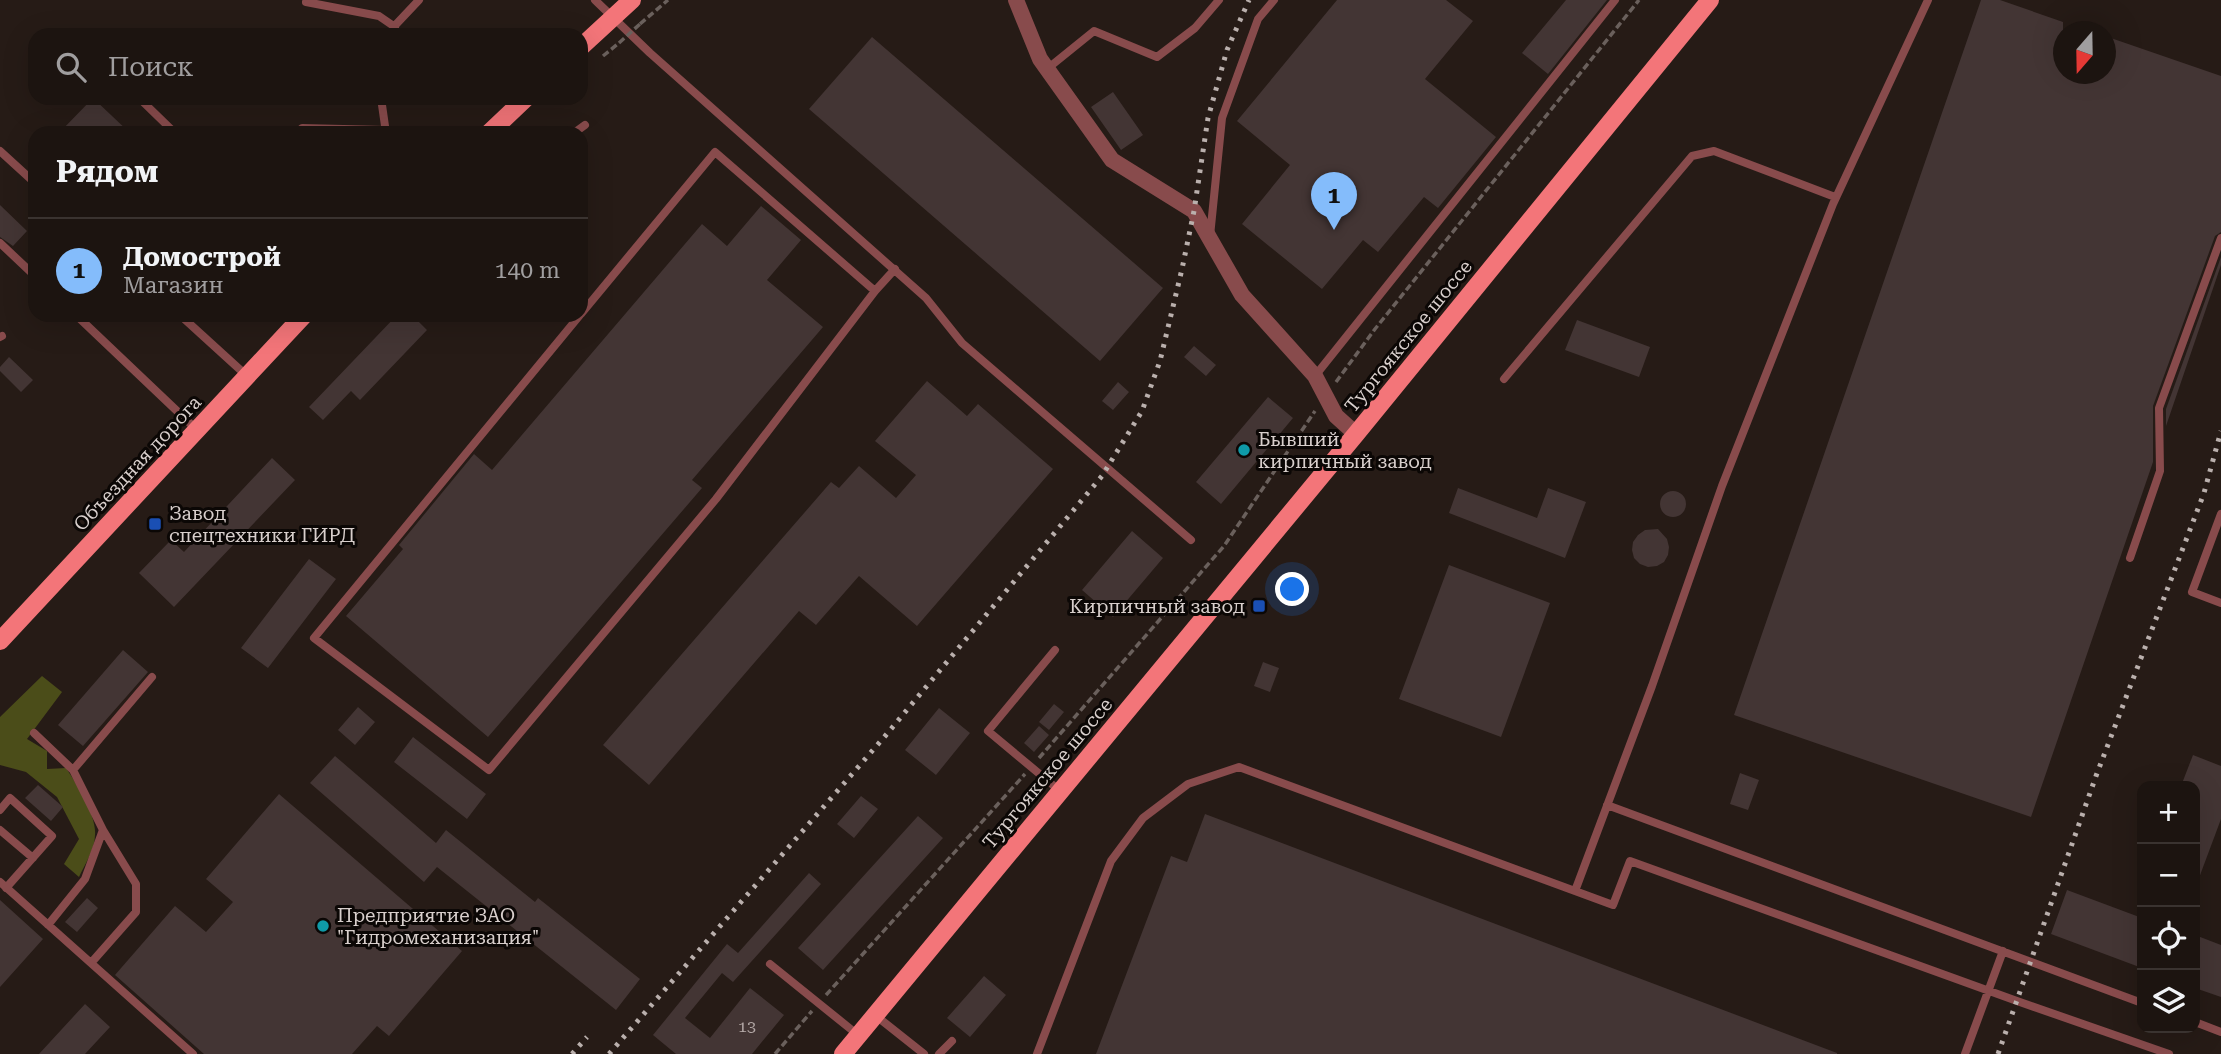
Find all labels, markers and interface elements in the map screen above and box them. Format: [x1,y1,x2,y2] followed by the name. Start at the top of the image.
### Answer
[2053,21,2116,84] north arrow
[28,28,588,105] search box
[52,48,90,86] icon: search
[108,52,194,82] text: Поиск
[56,154,158,189] text: Рядом
[1311,172,1357,230] pin: 1
[123,242,281,272] text: Домострой
[1340,255,1477,417] street label: Тургоякское шоссе
[73,257,85,284] text: 1
[495,257,560,284] text: 140 m
[123,272,223,299] text: Магазин
[69,390,206,536] street label: Объездная дорога
[1258,428,1432,473] place label: Бывший кирпичный завод
[1236,442,1252,458] marker: Бывший кирпичный завод
[169,502,355,547] place label: Завод спецтехники ГИРД
[147,516,163,532] marker: Завод спецтехники ГИРД
[1275,572,1309,606] your location
[1069,595,1245,618] place label: Кирпичный завод
[1251,598,1267,614] marker: Кирпичный завод
[978,693,1117,853] street label: Тургоякское шоссе
[2137,781,2200,1033] map controls
[2137,781,2200,844] button: +
[2137,844,2200,907] button: −
[337,904,539,949] place label: Предприятие ЗАО "Гидромеханизация"
[2137,907,2200,970] button: locate
[315,918,331,934] marker: Предприятие ЗАО "Гидромеханизация"
[2137,970,2200,1033] button: layers
[738,1017,756,1036] house number: 13

